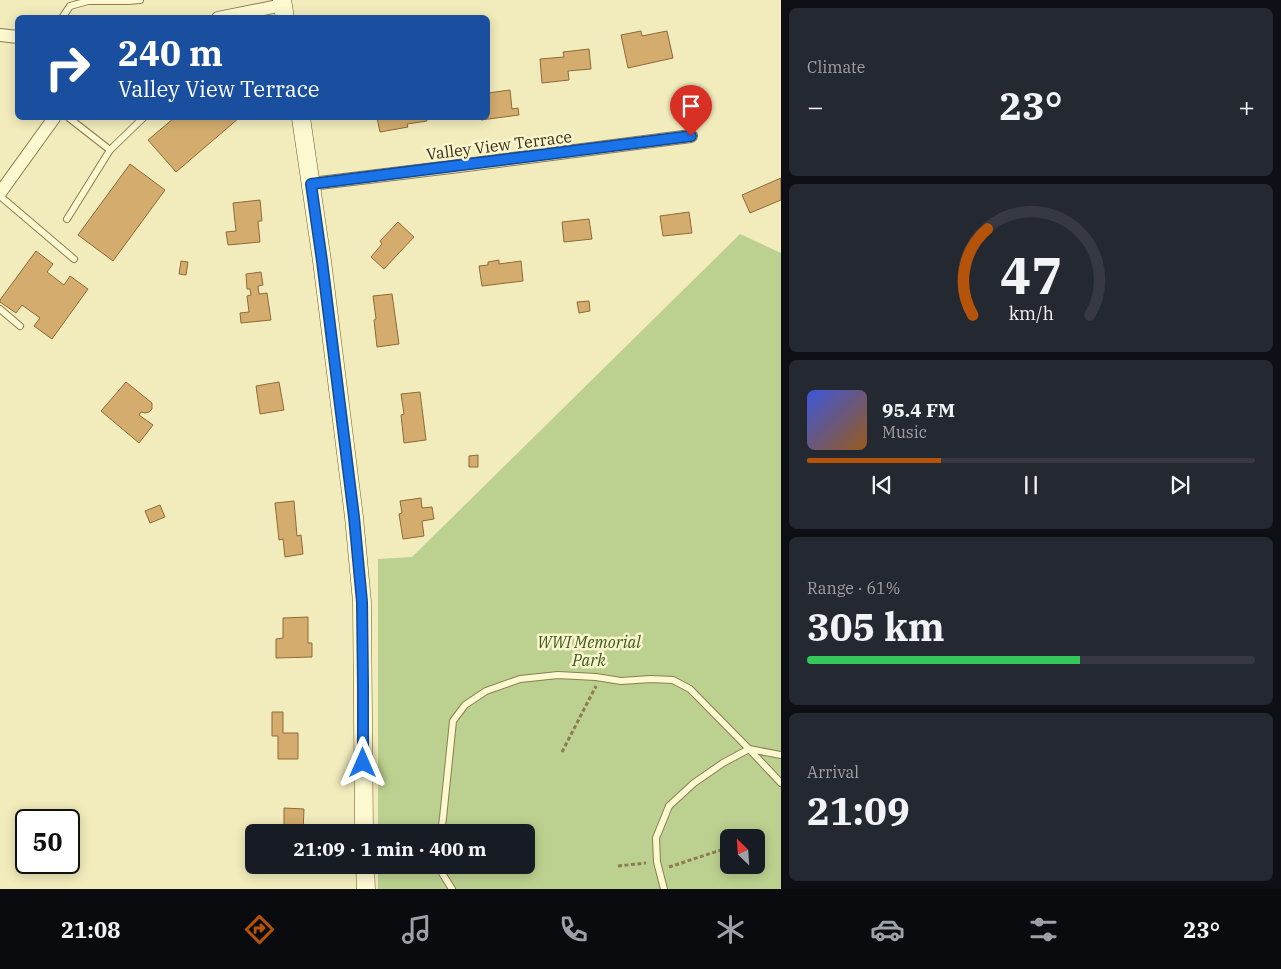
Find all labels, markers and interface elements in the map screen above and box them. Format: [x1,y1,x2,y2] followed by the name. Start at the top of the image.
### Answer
[118,30,223,76] text: 240 m
[35,35,100,100] icon: right
[807,57,865,77] text: Climate
[118,74,320,103] text: Valley View Terrace
[999,81,1063,130] text: 23°
[670,85,712,136] pin
[807,88,824,125] text: −
[1238,88,1255,125] text: +
[677,92,705,120] icon: arrive
[425,126,573,164] street label: Valley View Terrace
[1000,241,1062,308] text: 47
[1008,302,1054,325] text: km/h
[882,398,955,422] text: 95.4 FM
[882,422,927,442] text: Music
[868,471,896,499] icon: previous
[1017,471,1045,499] icon: pause
[1166,471,1194,499] icon: next
[807,578,900,598] text: Range · 61%
[807,602,945,651] text: 305 km
[537,632,641,670] park label: WWI Memorial Park
[336,736,388,788] position arrow
[807,762,859,782] text: Arrival
[807,786,910,835] text: 21:09
[15,809,80,874] speed limit sign: 50
[720,829,765,874] north arrow
[720,829,765,874] map controls
[294,837,486,861] text: 21:09 · 1 min · 400 m
[242,912,277,947] icon: directions
[399,912,434,947] icon: music
[556,912,591,947] icon: phone
[713,912,748,947] icon: climate
[870,912,905,947] icon: car
[1026,912,1061,947] icon: filters
[61,915,120,944] text: 21:08
[1183,915,1220,944] text: 23°

